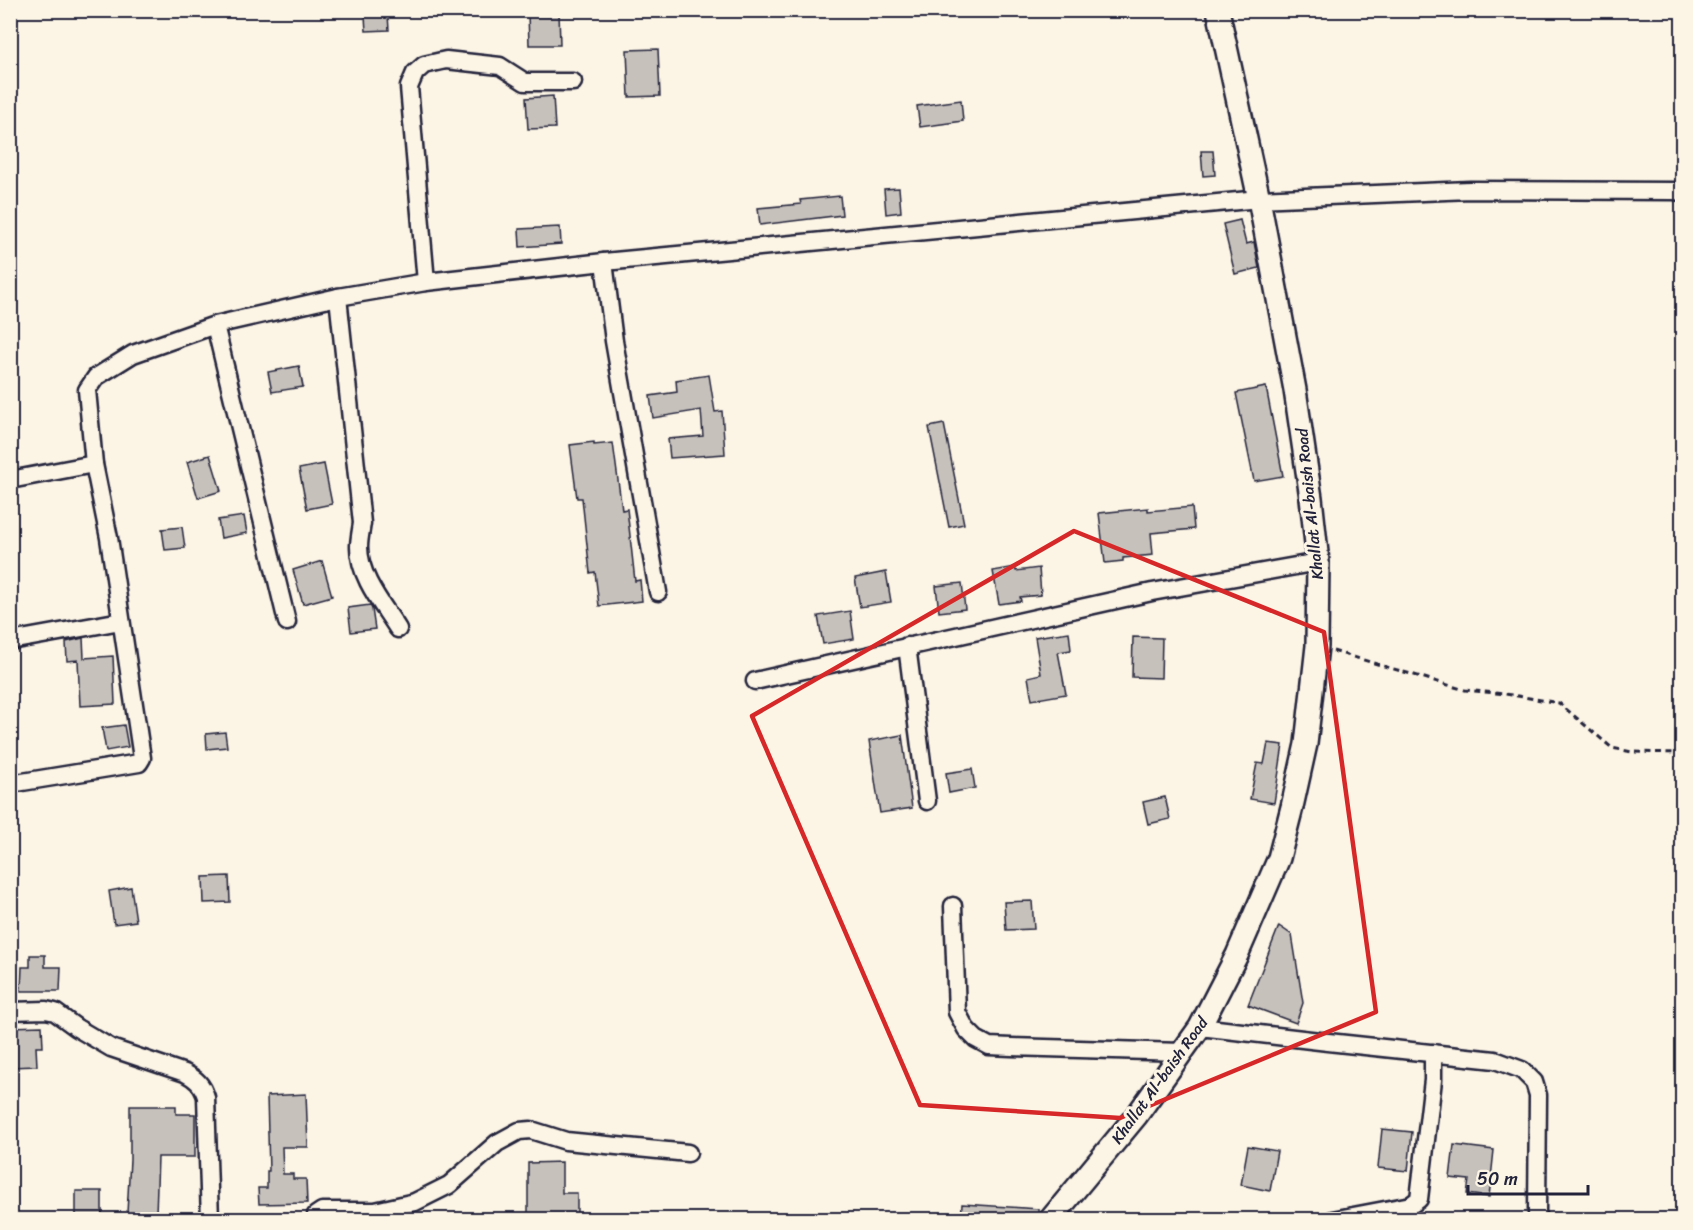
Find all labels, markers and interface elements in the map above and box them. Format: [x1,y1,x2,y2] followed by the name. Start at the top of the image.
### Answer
[1287,425,1332,581] street label: Khallat Al-baish Road
[1103,1009,1217,1150] street label: Khallat Al-baish Road
[1468,1158,1588,1196] scale bar
[1477,1163,1518,1195] text: 50 m

